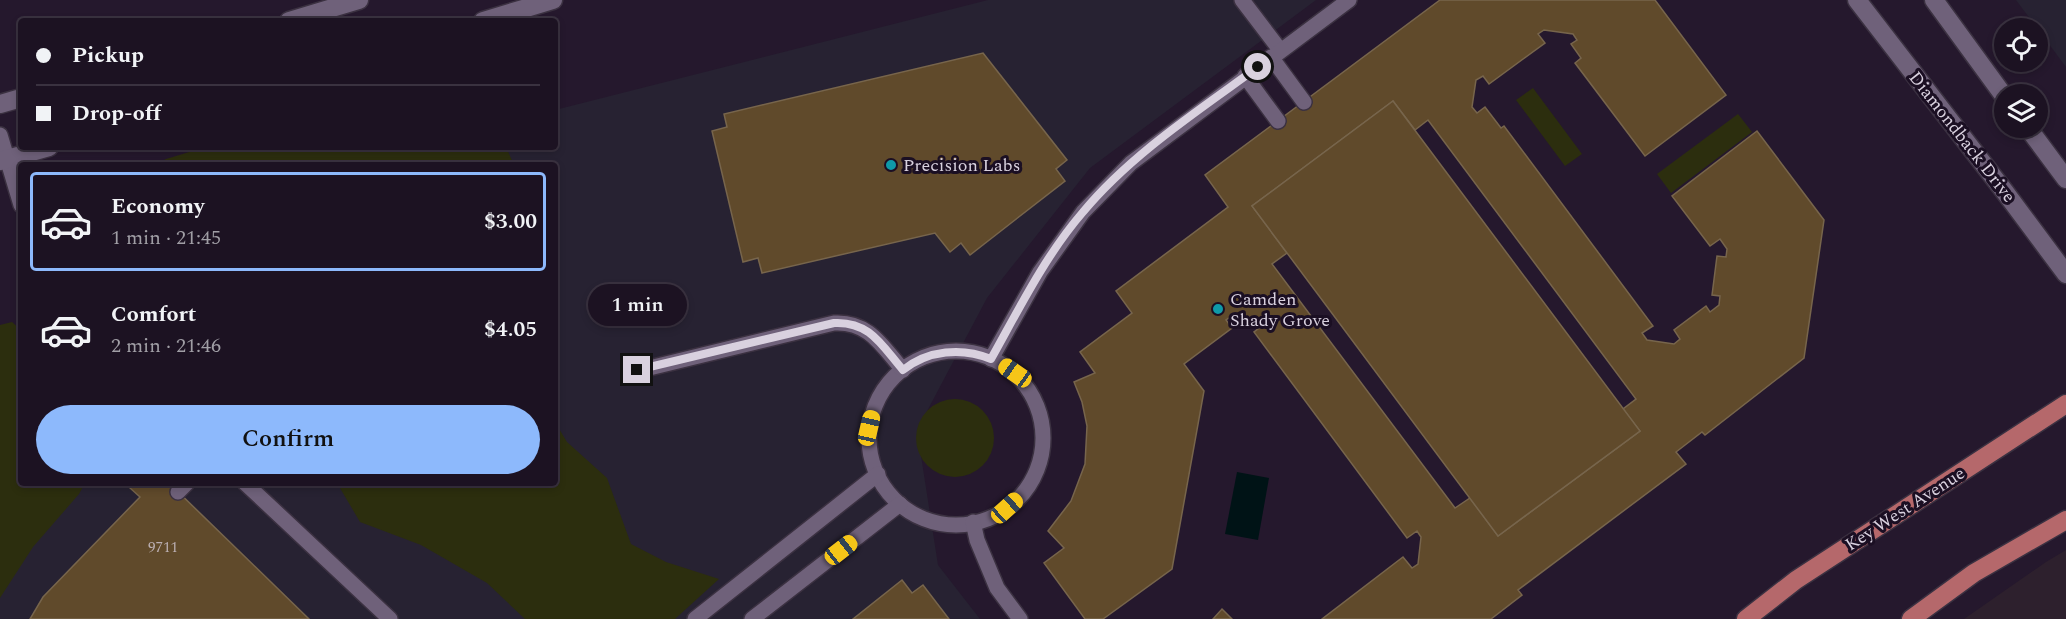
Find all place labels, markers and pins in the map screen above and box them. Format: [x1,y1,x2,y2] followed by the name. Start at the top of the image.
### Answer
[903,152,1020,179] place label: Precision Labs
[884,158,898,172] marker: Precision Labs
[1230,286,1330,334] place label: Camden Shady Grove
[1211,302,1225,316] marker: Camden Shady Grove

